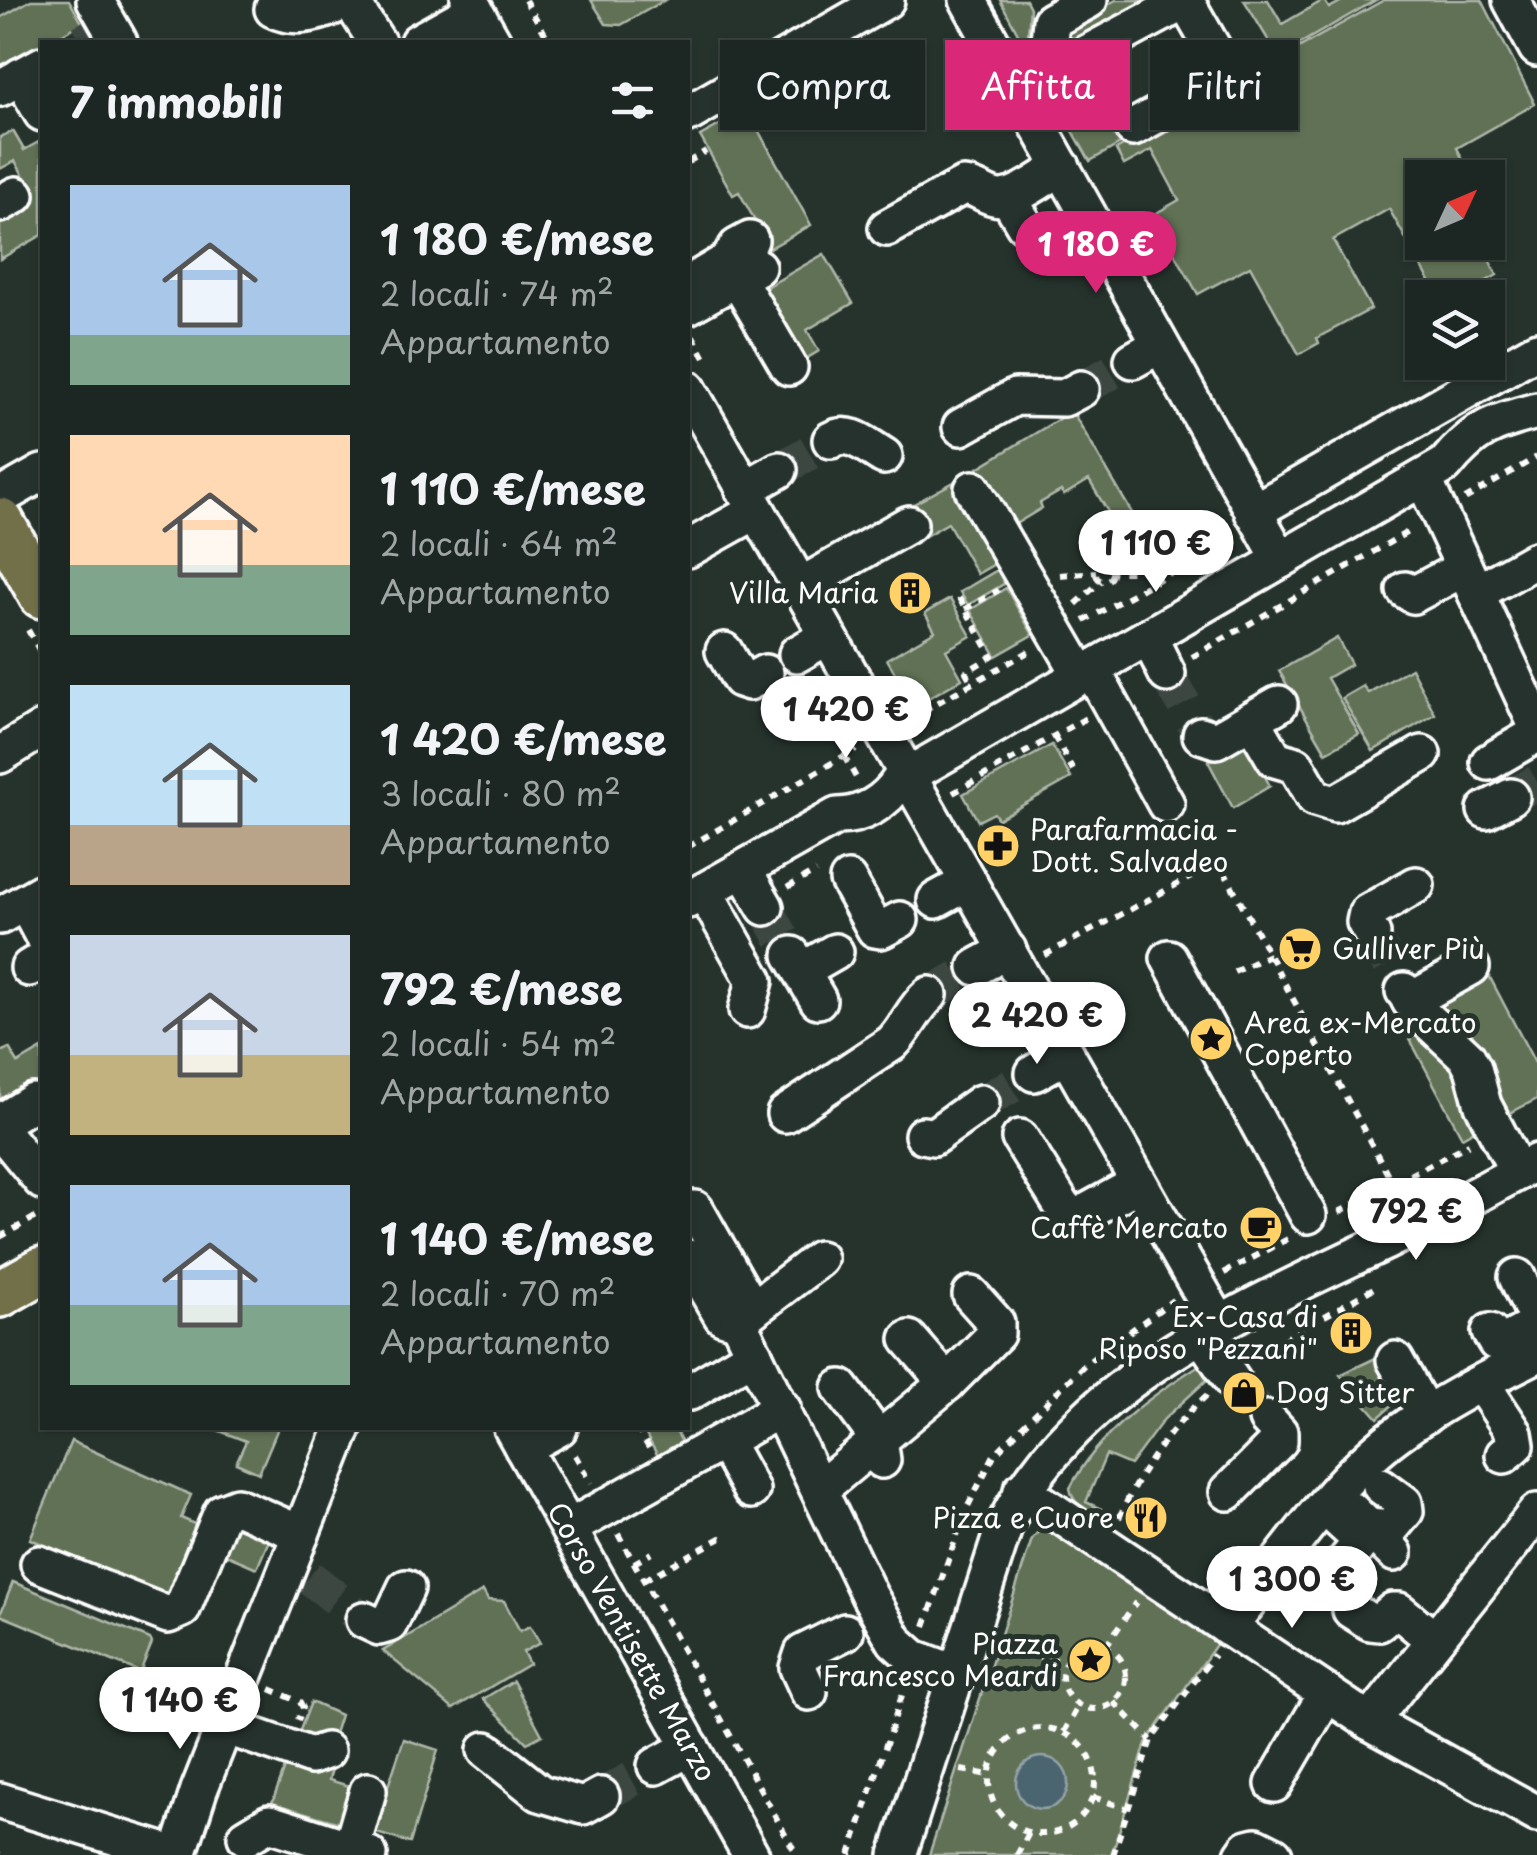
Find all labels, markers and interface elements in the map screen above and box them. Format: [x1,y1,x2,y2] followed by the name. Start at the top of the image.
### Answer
[720,40,925,130] chip: Compra
[945,40,1130,130] chip: Affitta
[1150,40,1298,130] chip: Filtri
[70,69,283,132] text: 7 immobili
[605,73,660,128] icon: filters
[1405,160,1505,260] north arrow
[1405,160,1505,380] map controls
[380,206,654,269] text: 1 180 €/mese
[1004,211,1188,296] pin: 1 180 €
[1037,219,1155,267] text: 1 180 €
[150,225,270,345] icon: home
[380,269,614,317] text: 2 locali · 74 m²
[1405,280,1505,380] button: layers
[380,317,610,365] text: Appartamento
[380,456,646,519] text: 1 110 €/mese
[150,475,270,595] icon: home
[1064,510,1248,595] pin: 1 110 €
[1101,518,1211,566] text: 1 110 €
[380,519,618,567] text: 2 locali · 64 m²
[380,567,610,615] text: Appartamento
[729,570,878,613] place label: Villa Maria
[887,570,933,616] building icon: Villa Maria
[754,676,938,761] pin: 1 420 €
[783,684,909,732] text: 1 420 €
[380,706,667,769] text: 1 420 €/mese
[150,725,270,845] icon: home
[380,769,621,817] text: 3 locali · 80 m²
[1030,807,1239,882] place label: Parafarmacia - Dott. Salvadeo
[380,817,610,865] text: Appartamento
[975,823,1021,869] pharmacy icon: Parafarmacia - Dott. Salvadeo
[1277,926,1323,972] supermarket icon: Gulliver Più
[1332,926,1485,969] place label: Gulliver Più
[380,956,623,1019] text: 792 €/mese
[150,975,270,1095] icon: home
[945,982,1129,1067] pin: 2 420 €
[971,990,1103,1038] text: 2 420 €
[1244,1000,1477,1075] place label: Area ex-Mercato Coperto
[1188,1016,1234,1062] place icon: Area ex-Mercato Coperto
[380,1019,616,1067] text: 2 locali · 54 m²
[380,1067,610,1115] text: Appartamento
[1346,1178,1486,1263] pin: 792 €
[1369,1186,1463,1234] text: 792 €
[1030,1205,1228,1248] place label: Caffè Mercato
[1238,1205,1284,1251] cafe icon: Caffè Mercato
[380,1206,655,1269] text: 1 140 €/mese
[150,1225,270,1345] icon: home
[380,1269,615,1317] text: 2 locali · 70 m²
[1099,1294,1318,1369] place label: Ex-Casa di Riposo "Pezzani"
[1328,1310,1374,1356] building icon: Ex-Casa di Riposo "Pezzani"
[380,1317,610,1365] text: Appartamento
[1221,1370,1267,1416] shop icon: Dog Sitter
[1276,1370,1414,1413] place label: Dog Sitter
[537,1493,729,1789] street label: Corso Ventisette Marzo
[933,1495,1114,1538] place label: Pizza e Cuore
[1123,1495,1169,1541] restaurant icon: Pizza e Cuore
[1200,1546,1384,1631] pin: 1 300 €
[1228,1554,1356,1602] text: 1 300 €
[822,1621,1059,1696] place label: Piazza Francesco Meardi
[1067,1637,1113,1683] place icon: Piazza Francesco Meardi
[88,1667,272,1752] pin: 1 140 €
[121,1675,239,1723] text: 1 140 €

